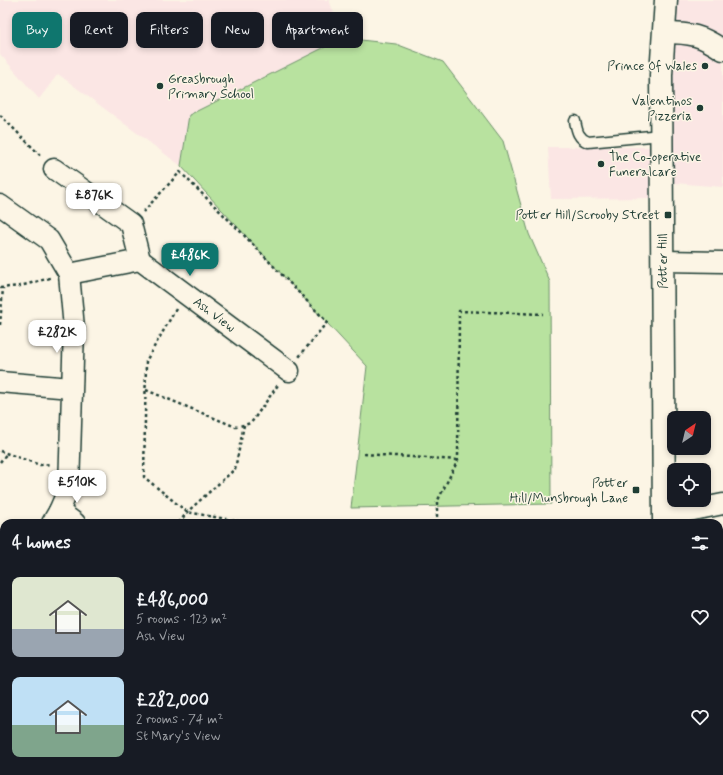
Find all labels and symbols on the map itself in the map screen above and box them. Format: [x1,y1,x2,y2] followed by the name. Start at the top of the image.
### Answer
[607,58,697,75] place label: Prince Of Wales
[700,61,710,71] marker: Prince Of Wales
[168,71,254,103] place label: Greasbrough Primary School
[155,81,165,91] marker: Greasbrough Primary School
[632,93,692,125] place label: Valentinos Pizzeria
[695,103,705,113] marker: Valentinos Pizzeria
[609,149,701,181] place label: The Co-operative Funeralcare
[596,159,606,169] marker: The Co-operative Funeralcare
[66,183,122,217] pin: £876K
[515,207,660,224] place label: Potter Hill/Scrooby Street
[663,210,673,220] marker: Potter Hill/Scrooby Street
[655,233,672,289] street label: Potter Hill
[162,243,218,277] pin: £486K
[189,294,239,337] street label: Ash View
[29,320,85,354] pin: £282K
[667,411,711,455] north arrow
[49,470,105,504] pin: £510K
[510,475,629,507] place label: Potter Hill/Munsbrough Lane
[631,485,641,495] marker: Potter Hill/Munsbrough Lane

